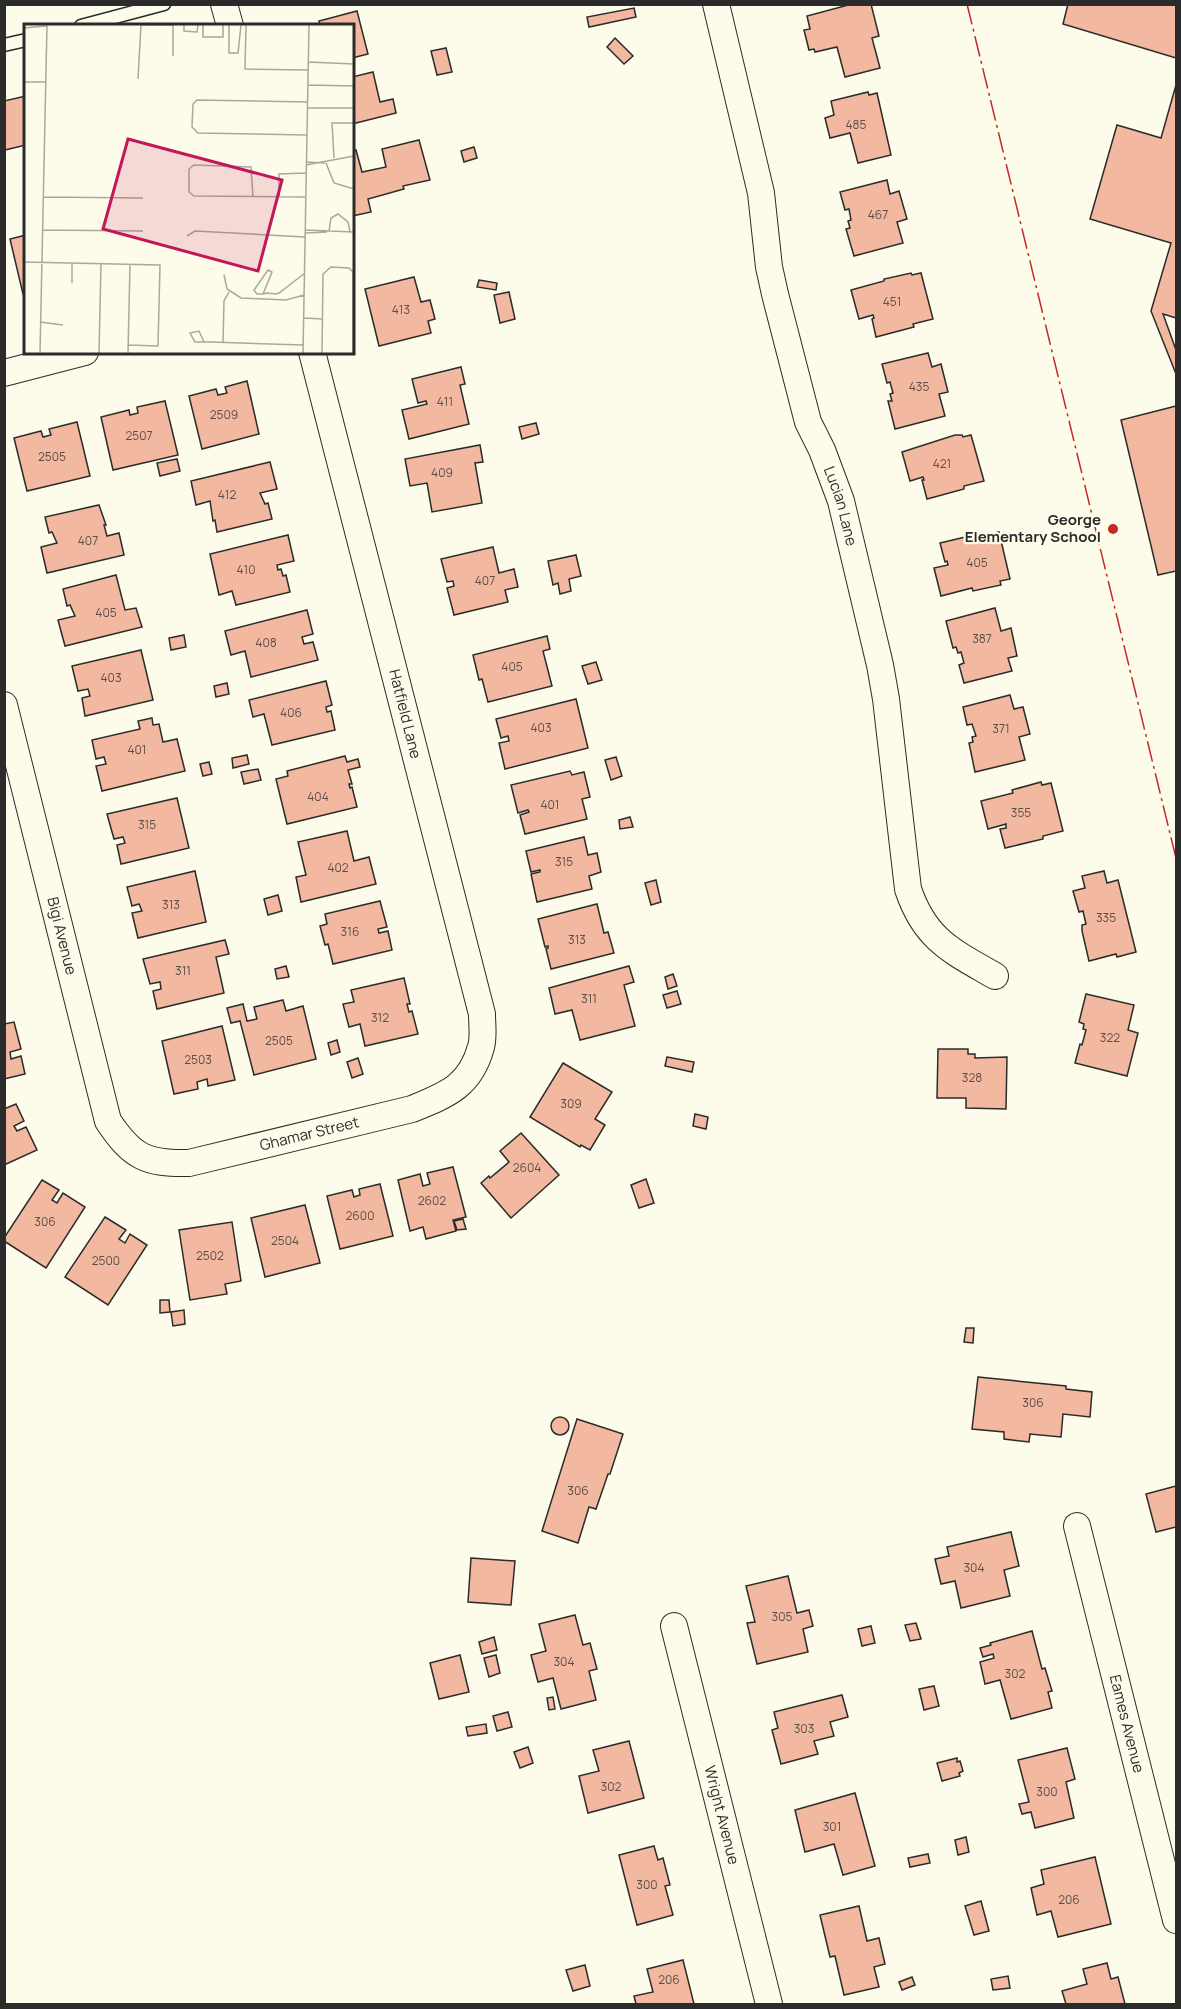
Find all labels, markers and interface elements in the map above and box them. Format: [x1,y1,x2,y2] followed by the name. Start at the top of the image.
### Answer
[24,24,354,354] inset map
[846,116,867,133] house number: 485
[868,206,888,223] house number: 467
[883,293,901,310] house number: 451
[392,301,410,318] house number: 413
[909,378,929,395] house number: 435
[437,393,453,410] house number: 411
[210,406,238,423] house number: 2509
[125,427,153,444] house number: 2507
[38,448,66,465] house number: 2505
[933,455,951,472] house number: 421
[819,463,862,548] street label: Lucian Lane
[431,464,453,481] house number: 409
[218,486,236,503] house number: 412
[965,509,1101,547] place label: George Elementary School
[1106,522,1120,536] marker: George Elementary School
[78,532,98,549] house number: 407
[966,554,988,571] house number: 405
[236,561,256,578] house number: 410
[475,572,495,589] house number: 407
[95,604,117,621] house number: 405
[972,630,992,647] house number: 387
[255,634,277,651] house number: 408
[501,658,523,675] house number: 405
[384,667,427,761] street label: Hatfield Lane
[100,669,122,686] house number: 403
[280,704,302,721] house number: 406
[530,719,552,736] house number: 403
[992,720,1010,737] house number: 371
[127,741,147,758] house number: 401
[307,788,329,805] house number: 404
[540,796,560,813] house number: 401
[1011,804,1031,821] house number: 355
[138,816,156,833] house number: 315
[555,853,573,870] house number: 315
[327,859,349,876] house number: 402
[42,895,82,977] street label: Bigi Avenue
[162,896,180,913] house number: 313
[1096,909,1116,926] house number: 335
[341,923,359,940] house number: 316
[568,931,586,948] house number: 313
[175,962,191,979] house number: 311
[581,990,597,1007] house number: 311
[371,1009,389,1026] house number: 312
[1100,1029,1120,1046] house number: 322
[265,1032,293,1049] house number: 2505
[184,1051,212,1068] house number: 2503
[962,1069,982,1086] house number: 328
[560,1095,582,1112] house number: 309
[257,1111,361,1156] street label: Ghamar Street
[513,1159,541,1176] house number: 2604
[418,1192,446,1209] house number: 2602
[346,1207,374,1224] house number: 2600
[34,1213,56,1230] house number: 306
[271,1232,299,1249] house number: 2504
[196,1247,224,1264] house number: 2502
[92,1252,120,1269] house number: 2500
[1022,1394,1044,1411] house number: 306
[567,1482,589,1499] house number: 306
[963,1559,985,1576] house number: 304
[772,1608,793,1625] house number: 305
[553,1653,575,1670] house number: 304
[1005,1665,1026,1682] house number: 302
[1105,1672,1150,1775] street label: Eames Avenue
[794,1720,814,1737] house number: 303
[699,1763,745,1867] street label: Wright Avenue
[601,1778,622,1795] house number: 302
[1036,1783,1058,1800] house number: 300
[823,1818,841,1835] house number: 301
[636,1876,658,1893] house number: 300
[1058,1891,1080,1908] house number: 206
[658,1971,680,1988] house number: 206

